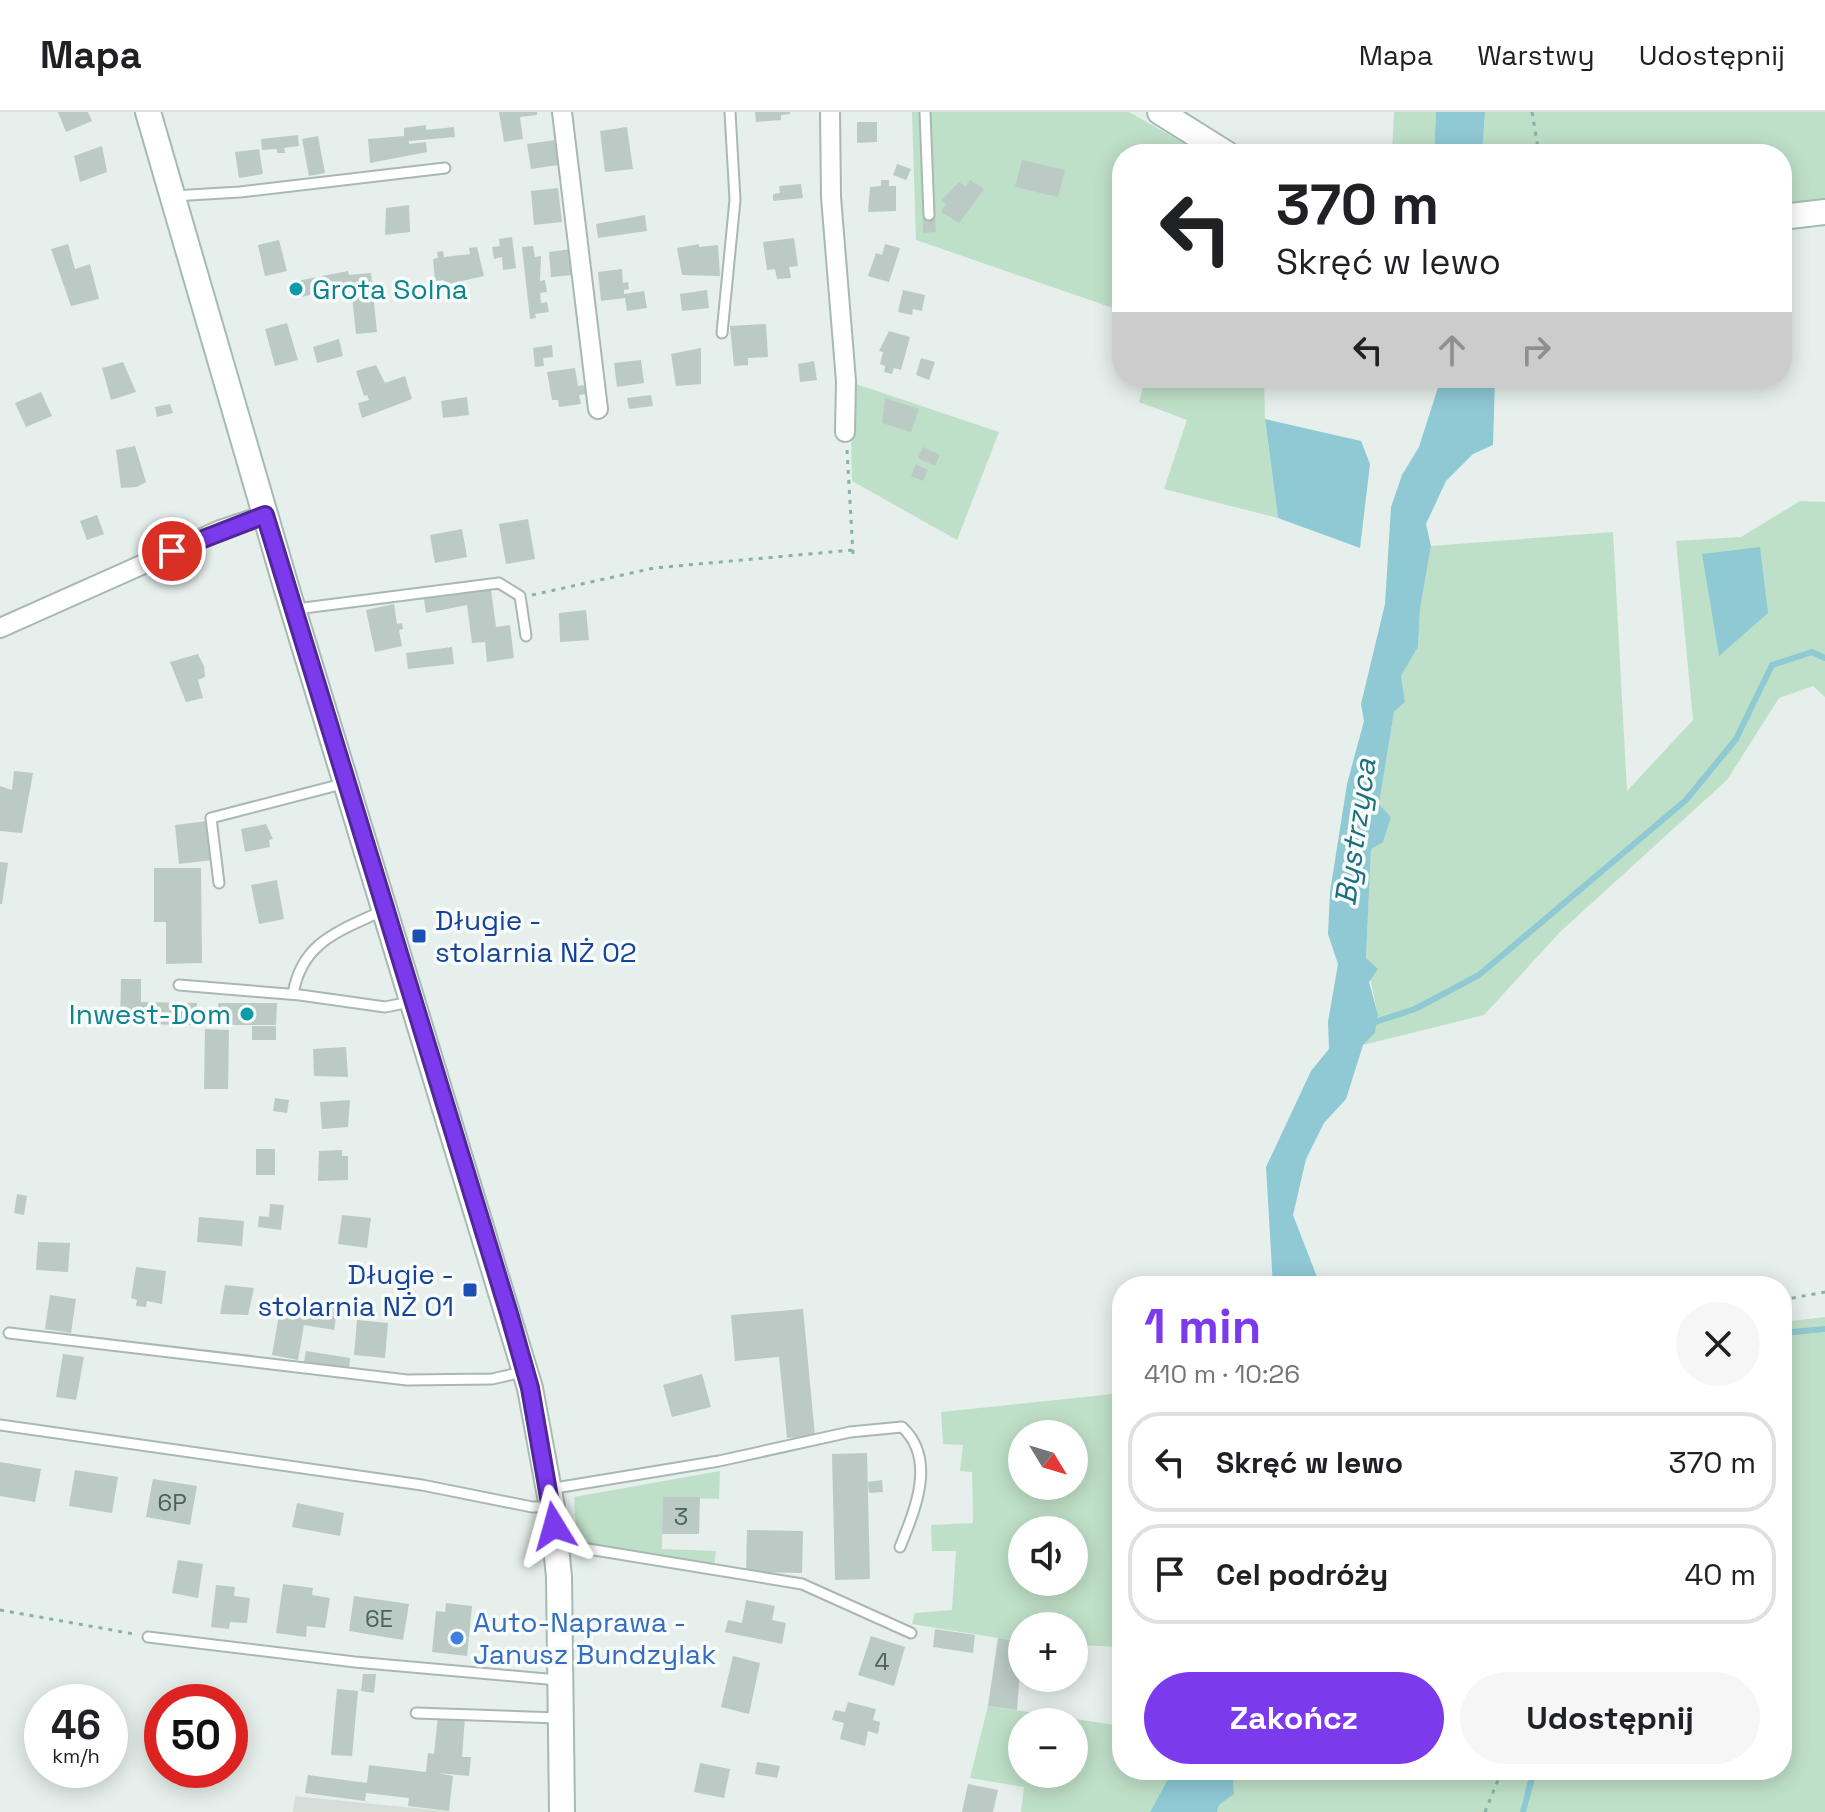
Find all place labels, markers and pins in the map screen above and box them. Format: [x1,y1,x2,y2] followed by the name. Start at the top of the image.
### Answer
[312,271,468,307] place label: Grota Solna
[287,280,305,298] marker: Grota Solna
[138,517,206,585] pin
[435,902,637,970] place label: Długie - stolarnia NŻ 02
[410,927,428,945] marker: Długie - stolarnia NŻ 02
[69,996,231,1032] place label: Inwest-Dom
[238,1005,256,1023] marker: Inwest-Dom
[257,1256,454,1324] place label: Długie - stolarnia NŻ 01
[461,1281,479,1299] marker: Długie - stolarnia NŻ 01
[473,1604,716,1672] place label: Auto-Naprawa - Janusz Bundzylak
[448,1629,466,1647] marker: Auto-Naprawa - Janusz Bundzylak

